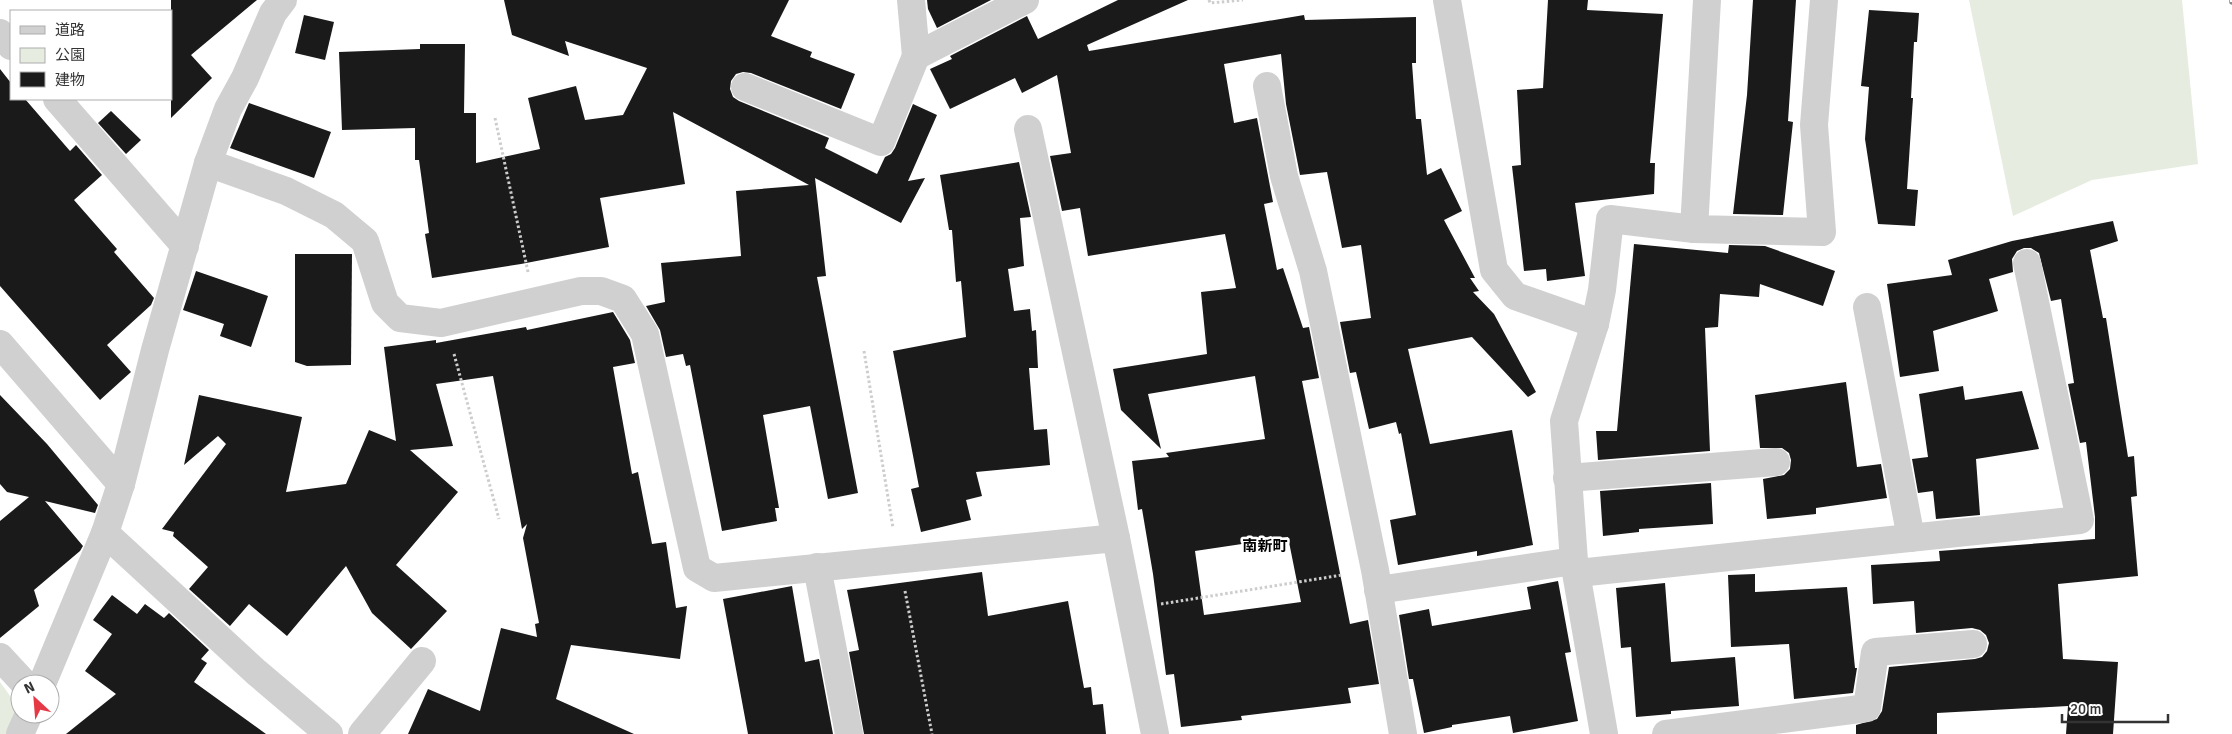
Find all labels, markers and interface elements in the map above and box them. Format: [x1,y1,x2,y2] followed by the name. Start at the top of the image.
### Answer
[10,10,172,100] legend
[55,21,85,39] text: 道路
[55,46,85,64] text: 公園
[55,71,85,89] text: 建物
[1242,537,1288,555] district label: 南新町
[10,674,60,724] north arrow
[21,678,38,698] text: N
[2062,692,2168,724] scale bar
[2070,700,2101,718] text: 20 m

